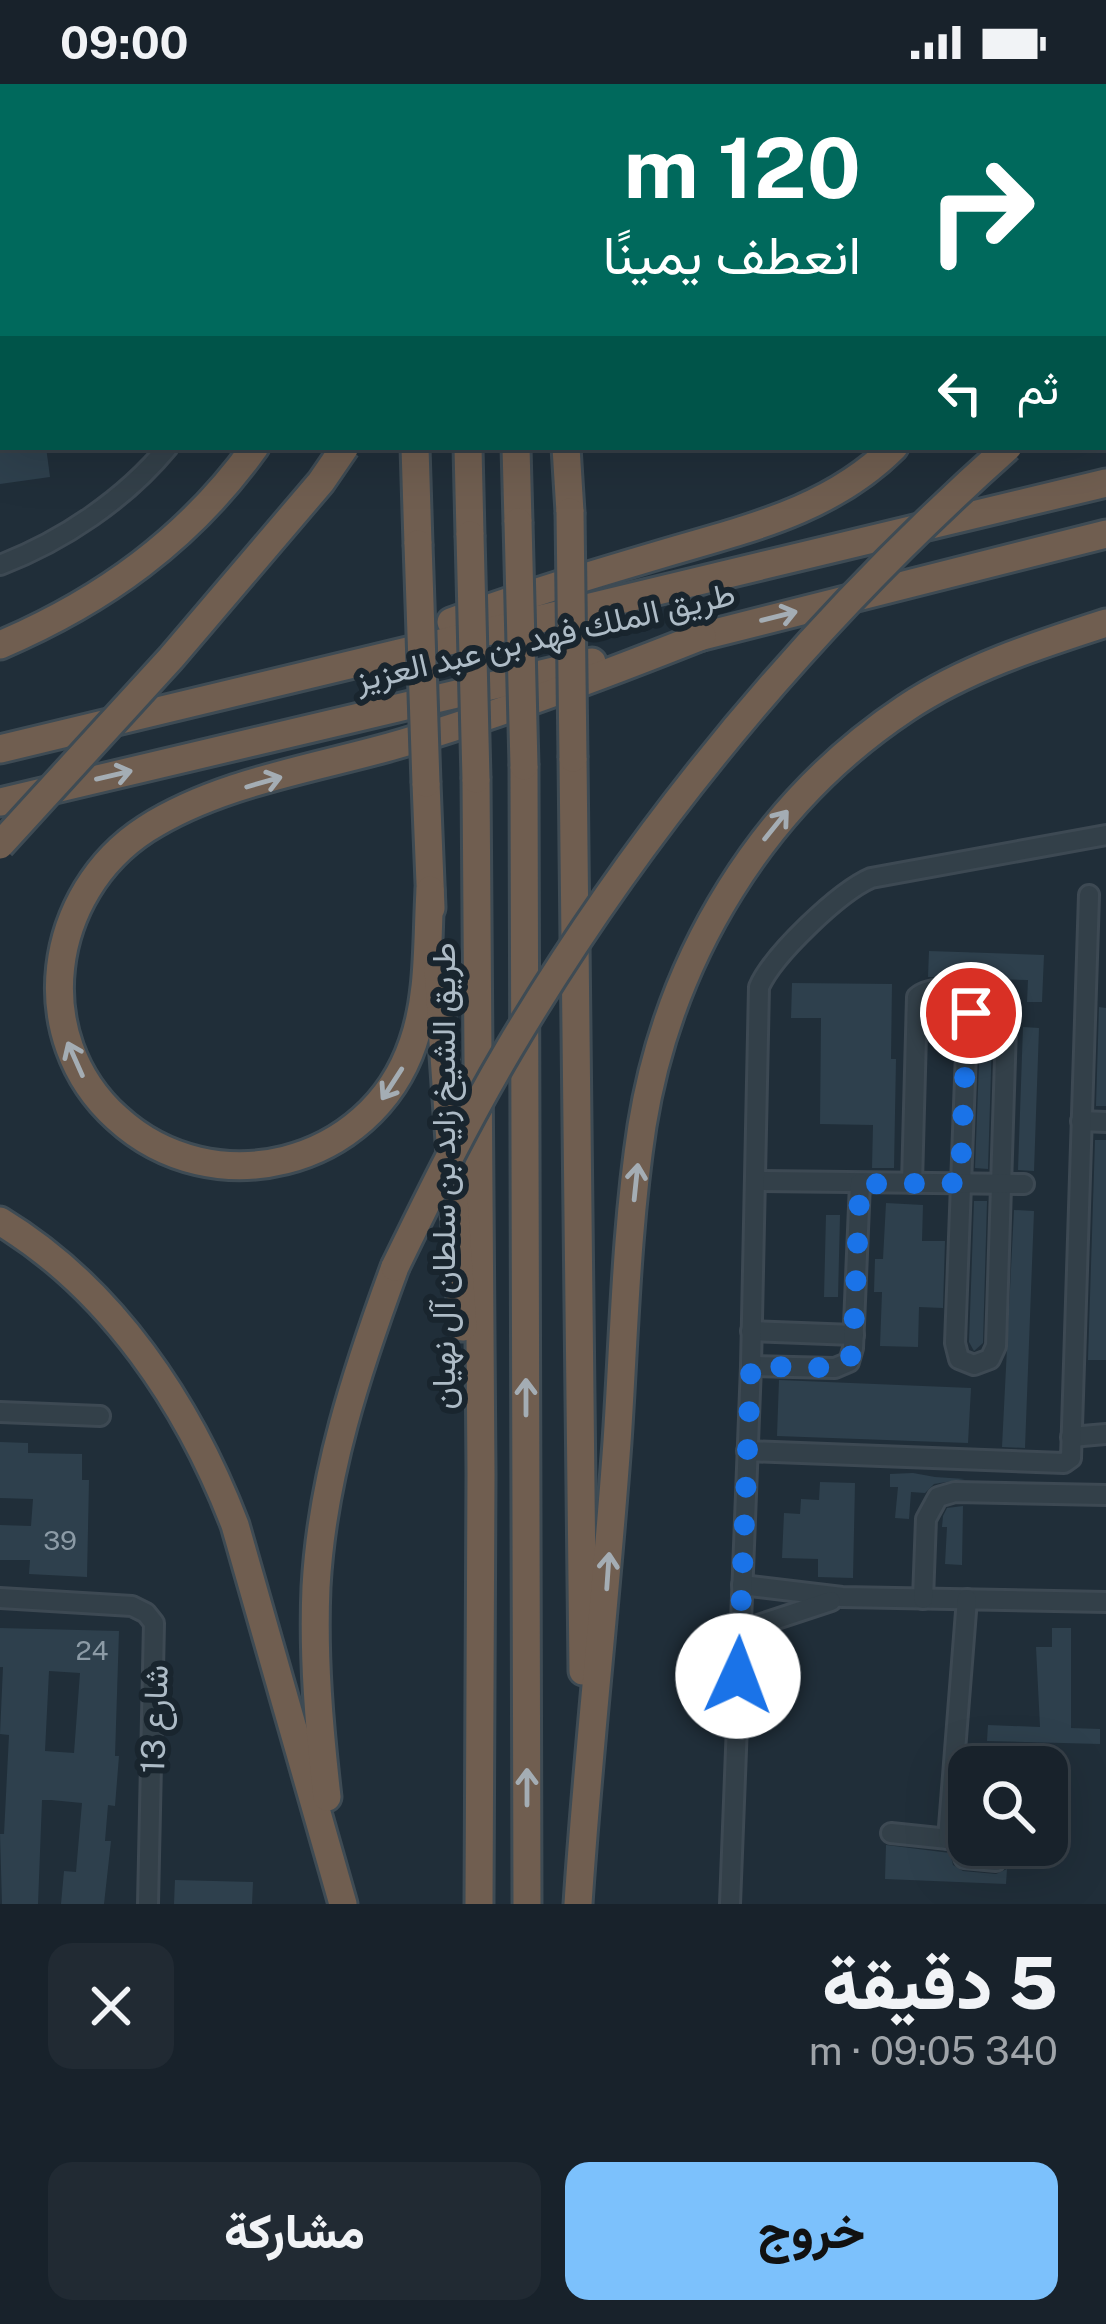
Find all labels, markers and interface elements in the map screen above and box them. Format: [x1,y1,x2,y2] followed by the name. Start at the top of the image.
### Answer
[60,16,189,69] text: 09:00
[623,118,861,217] text: 120 m
[903,132,1059,288] icon: right
[603,223,861,286] text: انعطف يمينًا
[927,360,993,426] icon: left
[1017,361,1059,414] text: ثم
[351,574,739,700] street label: طريق الملك فهد بن عبد العزيز
[760,604,798,626] one-way arrow
[94,763,132,785] one-way arrow
[244,770,282,792] one-way arrow
[762,810,789,841] one-way arrow
[424,942,466,1410] street label: طريق الشيخ زايد بن سلطان آل نهيان
[920,962,1022,1064] pin
[938,980,1004,1046] icon: arrive
[63,1042,85,1078] one-way arrow
[379,1067,404,1101] one-way arrow
[626,1163,648,1202] one-way arrow
[515,1378,537,1417] one-way arrow
[43,1524,77,1556] house number: 39
[596,1552,619,1591] one-way arrow
[675,1613,801,1739] position arrow
[75,1634,109,1666] house number: 24
[133,1664,179,1774] street label: شارع 13
[948,1746,1068,1866] map controls
[948,1746,1068,1866] button: search
[516,1768,538,1807] one-way arrow
[822,1941,1058,2025] text: 5 دقيقة
[48,1943,174,2069] button: close
[809,2028,1058,2074] text: 340 m · 09:05
[48,2162,541,2300] button: مشاركة
[565,2162,1058,2300] button: خروج

